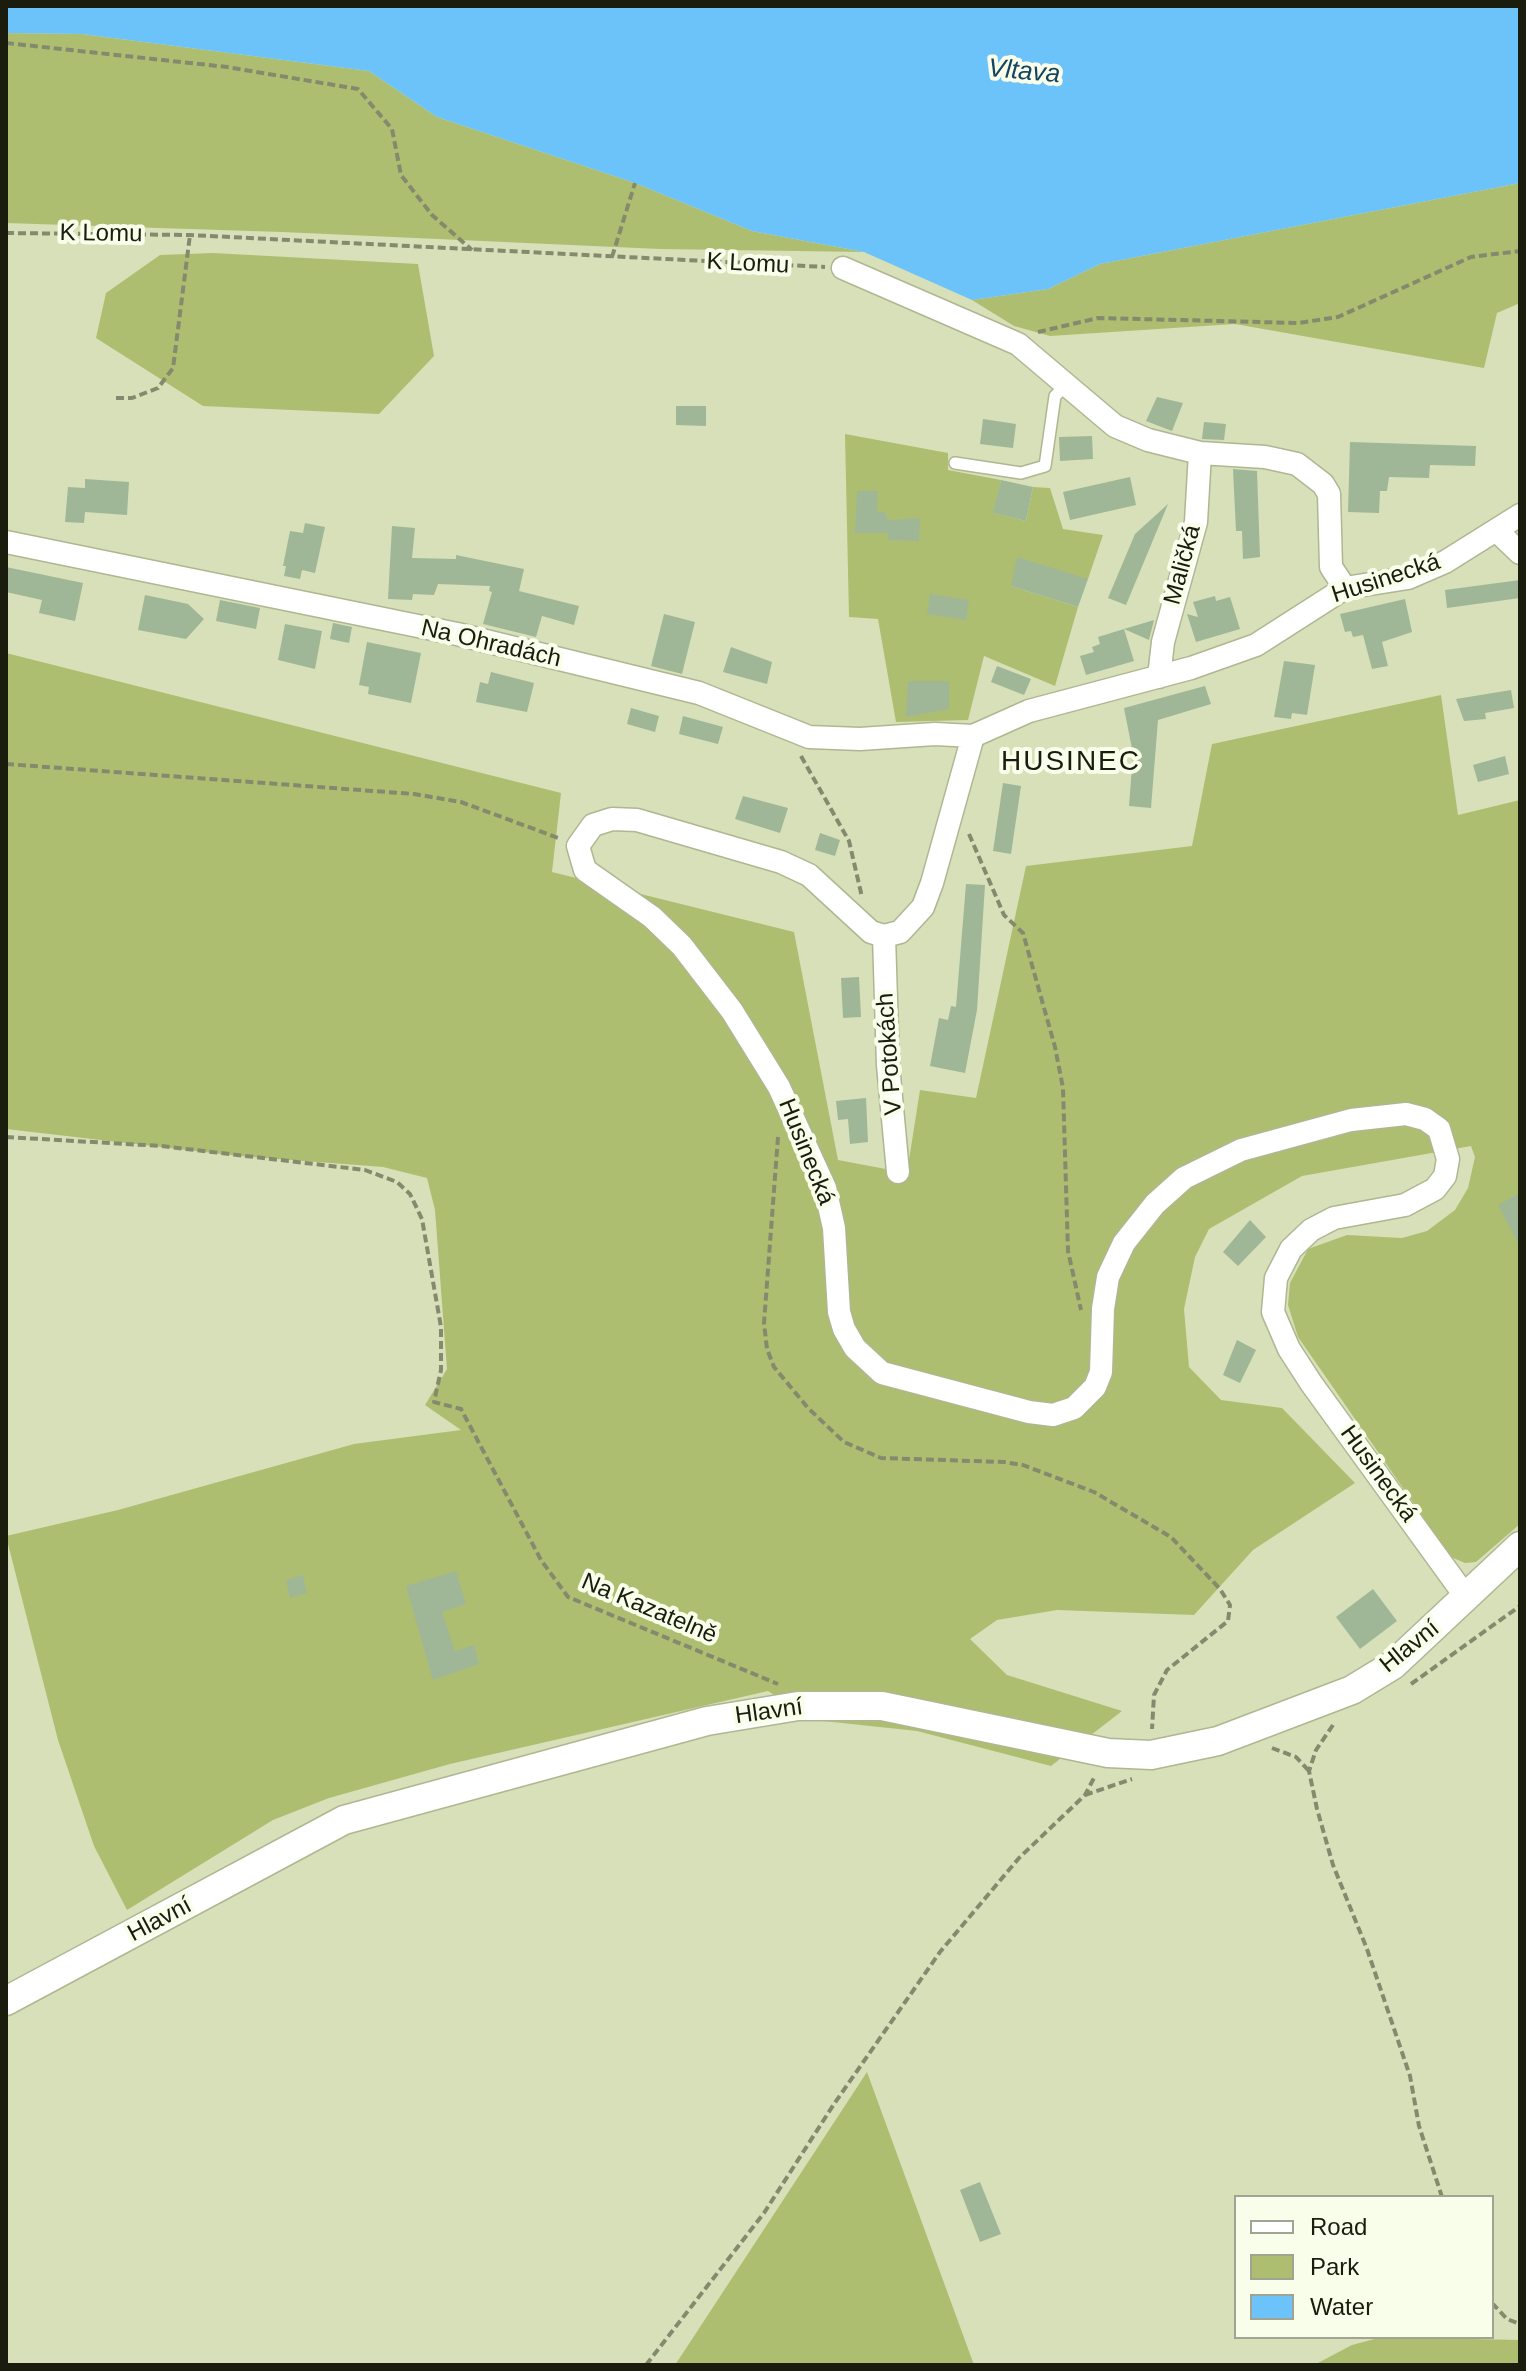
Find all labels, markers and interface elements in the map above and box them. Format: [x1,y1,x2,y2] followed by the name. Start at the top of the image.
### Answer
[987,53,1061,91] water label: Vltava
[59,219,143,249] street label: K Lomu
[706,247,790,281] street label: K Lomu
[1159,522,1207,608] street label: Maličká
[1328,548,1444,610] street label: Husinecká
[418,614,564,674] street label: Na Ohradách
[1001,745,1141,779] district label: HUSINEC
[871,992,909,1116] street label: V Potokách
[772,1095,840,1209] street label: Husinecká
[1333,1420,1423,1528] street label: Husinecká
[577,1568,721,1650] street label: Na Kazatelně
[1375,1614,1445,1680] street label: Hlavní
[733,1693,805,1731] street label: Hlavní
[123,1891,197,1949] street label: Hlavní
[1234,2195,1494,2339] legend
[1310,2213,1367,2240] text: Road
[1310,2253,1359,2280] text: Park
[1310,2293,1373,2320] text: Water

